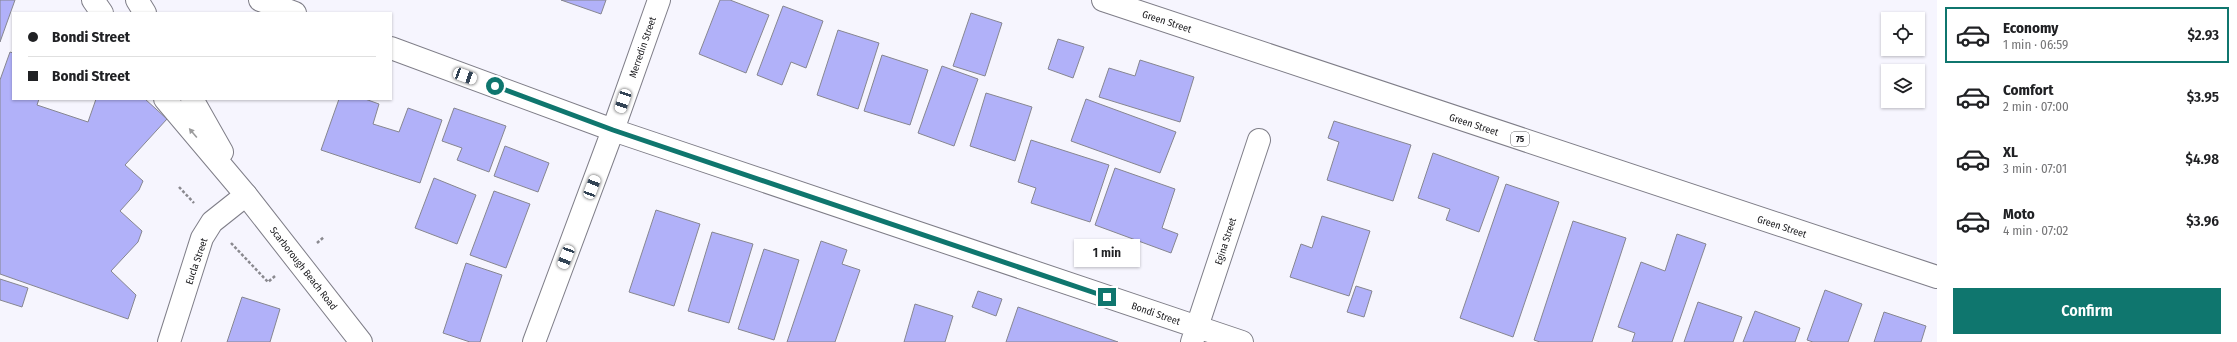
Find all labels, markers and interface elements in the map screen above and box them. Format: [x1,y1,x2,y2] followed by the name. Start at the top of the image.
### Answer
[1141,8,1194,36] street label: Green Street
[1881,12,1925,108] map controls
[1881,12,1925,56] button: locate
[627,15,659,79] street label: Merredin Street
[1955,17,1991,53] icon: car
[2003,19,2058,37] text: Economy
[2187,26,2219,44] text: $2.93
[52,28,130,46] text: Bondi Street
[2003,37,2068,52] text: 1 min · 06:59
[1881,64,1925,108] button: layers
[452,66,478,86] car
[52,67,130,85] text: Bondi Street
[486,77,504,95] route start
[1955,79,1991,115] icon: car
[2003,81,2054,99] text: Comfort
[613,88,633,114] car
[2187,88,2219,106] text: $3.95
[2003,99,2069,114] text: 2 min · 07:00
[1448,111,1501,139] street label: Green Street
[189,127,198,138] one-way arrow
[1511,132,1529,146] road number: 75
[1955,141,1991,177] icon: car
[2003,143,2018,161] text: XL
[2185,150,2219,168] text: $4.98
[2003,161,2067,176] text: 3 min · 07:01
[582,174,602,200] car
[1955,203,1991,239] icon: car
[2003,205,2035,223] text: Moto
[2186,212,2219,230] text: $3.96
[1756,213,1809,241] street label: Green Street
[1213,216,1239,266] street label: Egina Street
[2003,223,2068,238] text: 4 min · 07:02
[267,225,339,312] street label: Scarborough Beach Road
[183,236,211,286] street label: Eucla Street
[1074,239,1140,267] callout: 1 min
[556,244,576,270] car
[1093,245,1121,260] text: 1 min
[1098,288,1116,306] route end
[1953,288,2221,334] button: Confirm
[1130,300,1182,328] street label: Bondi Street

